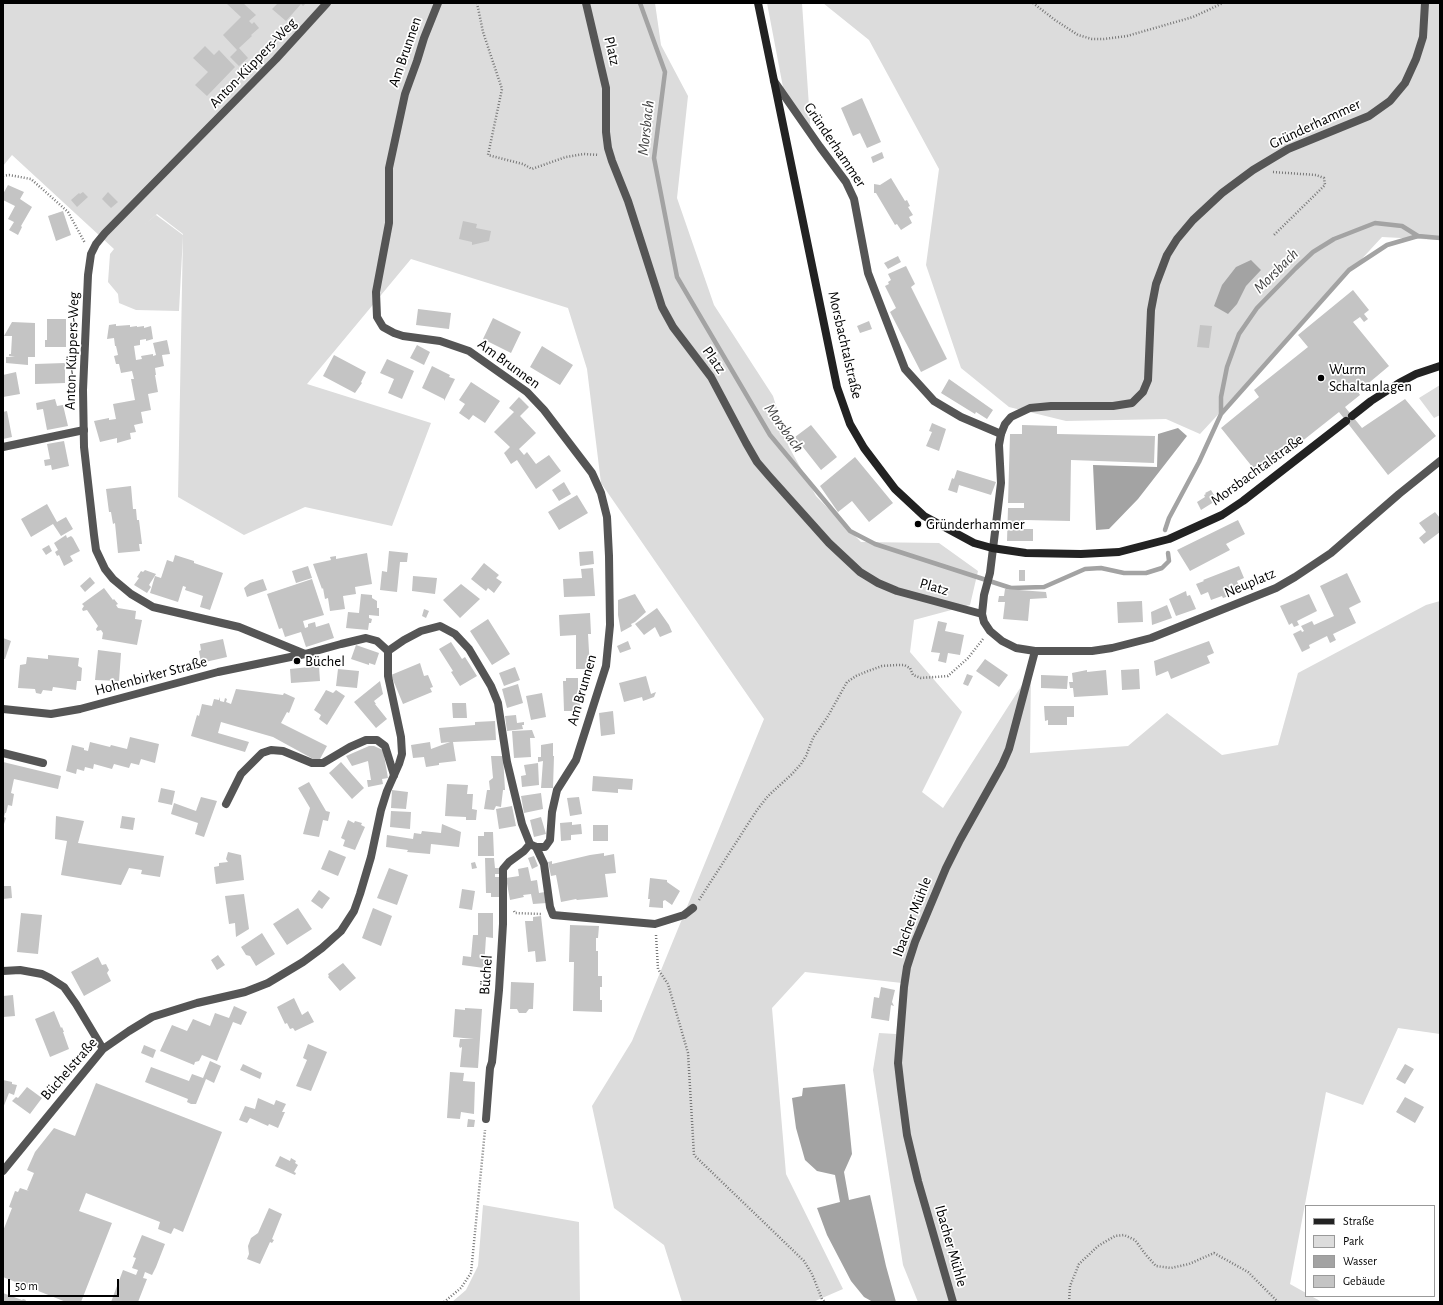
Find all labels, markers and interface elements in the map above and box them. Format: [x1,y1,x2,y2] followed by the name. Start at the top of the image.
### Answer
[205,14,301,112] street label: Anton-Küppers-Weg
[385,14,425,90] street label: Am Brunnen
[600,35,624,67] street label: Platz
[1267,95,1363,153] street label: Gründerhammer
[634,99,658,157] water label: Morsbach
[800,99,870,191] street label: Gründerhammer
[1250,245,1302,297] water label: Morsbach
[824,289,866,401] street label: Morsbachtalstraße
[61,292,83,410] street label: Anton-Küppers-Weg
[474,335,544,393] street label: Am Brunnen
[698,343,730,377] street label: Platz
[1329,360,1412,395] place label: Wurm Schaltanlagen
[1316,373,1326,383] marker: Wurm Schaltanlagen
[760,400,808,456] water label: Morsbach
[1207,430,1307,510] street label: Morsbachtalstraße
[926,515,1025,533] place label: Gründerhammer
[913,519,923,529] marker: Gründerhammer
[1222,564,1278,602] street label: Neuplatz
[917,574,951,600] street label: Platz
[93,652,209,700] street label: Hohenbirker Straße
[305,652,345,670] place label: Büchel
[563,652,601,728] street label: Am Brunnen
[292,656,302,666] marker: Büchel
[889,875,935,959] street label: Ibacher Mühle
[476,954,496,996] street label: Büchel
[37,1034,101,1104] street label: Büchelstraße
[931,1203,971,1289] street label: Ibacher Mühle
[1305,1205,1435,1297] legend
[1343,1215,1374,1227] text: Straße
[1343,1235,1364,1247] text: Park
[1343,1255,1377,1267] text: Wasser
[10,1271,121,1297] scale bar
[1343,1275,1385,1287] text: Gebäude
[15,1280,38,1292] text: 50 m

